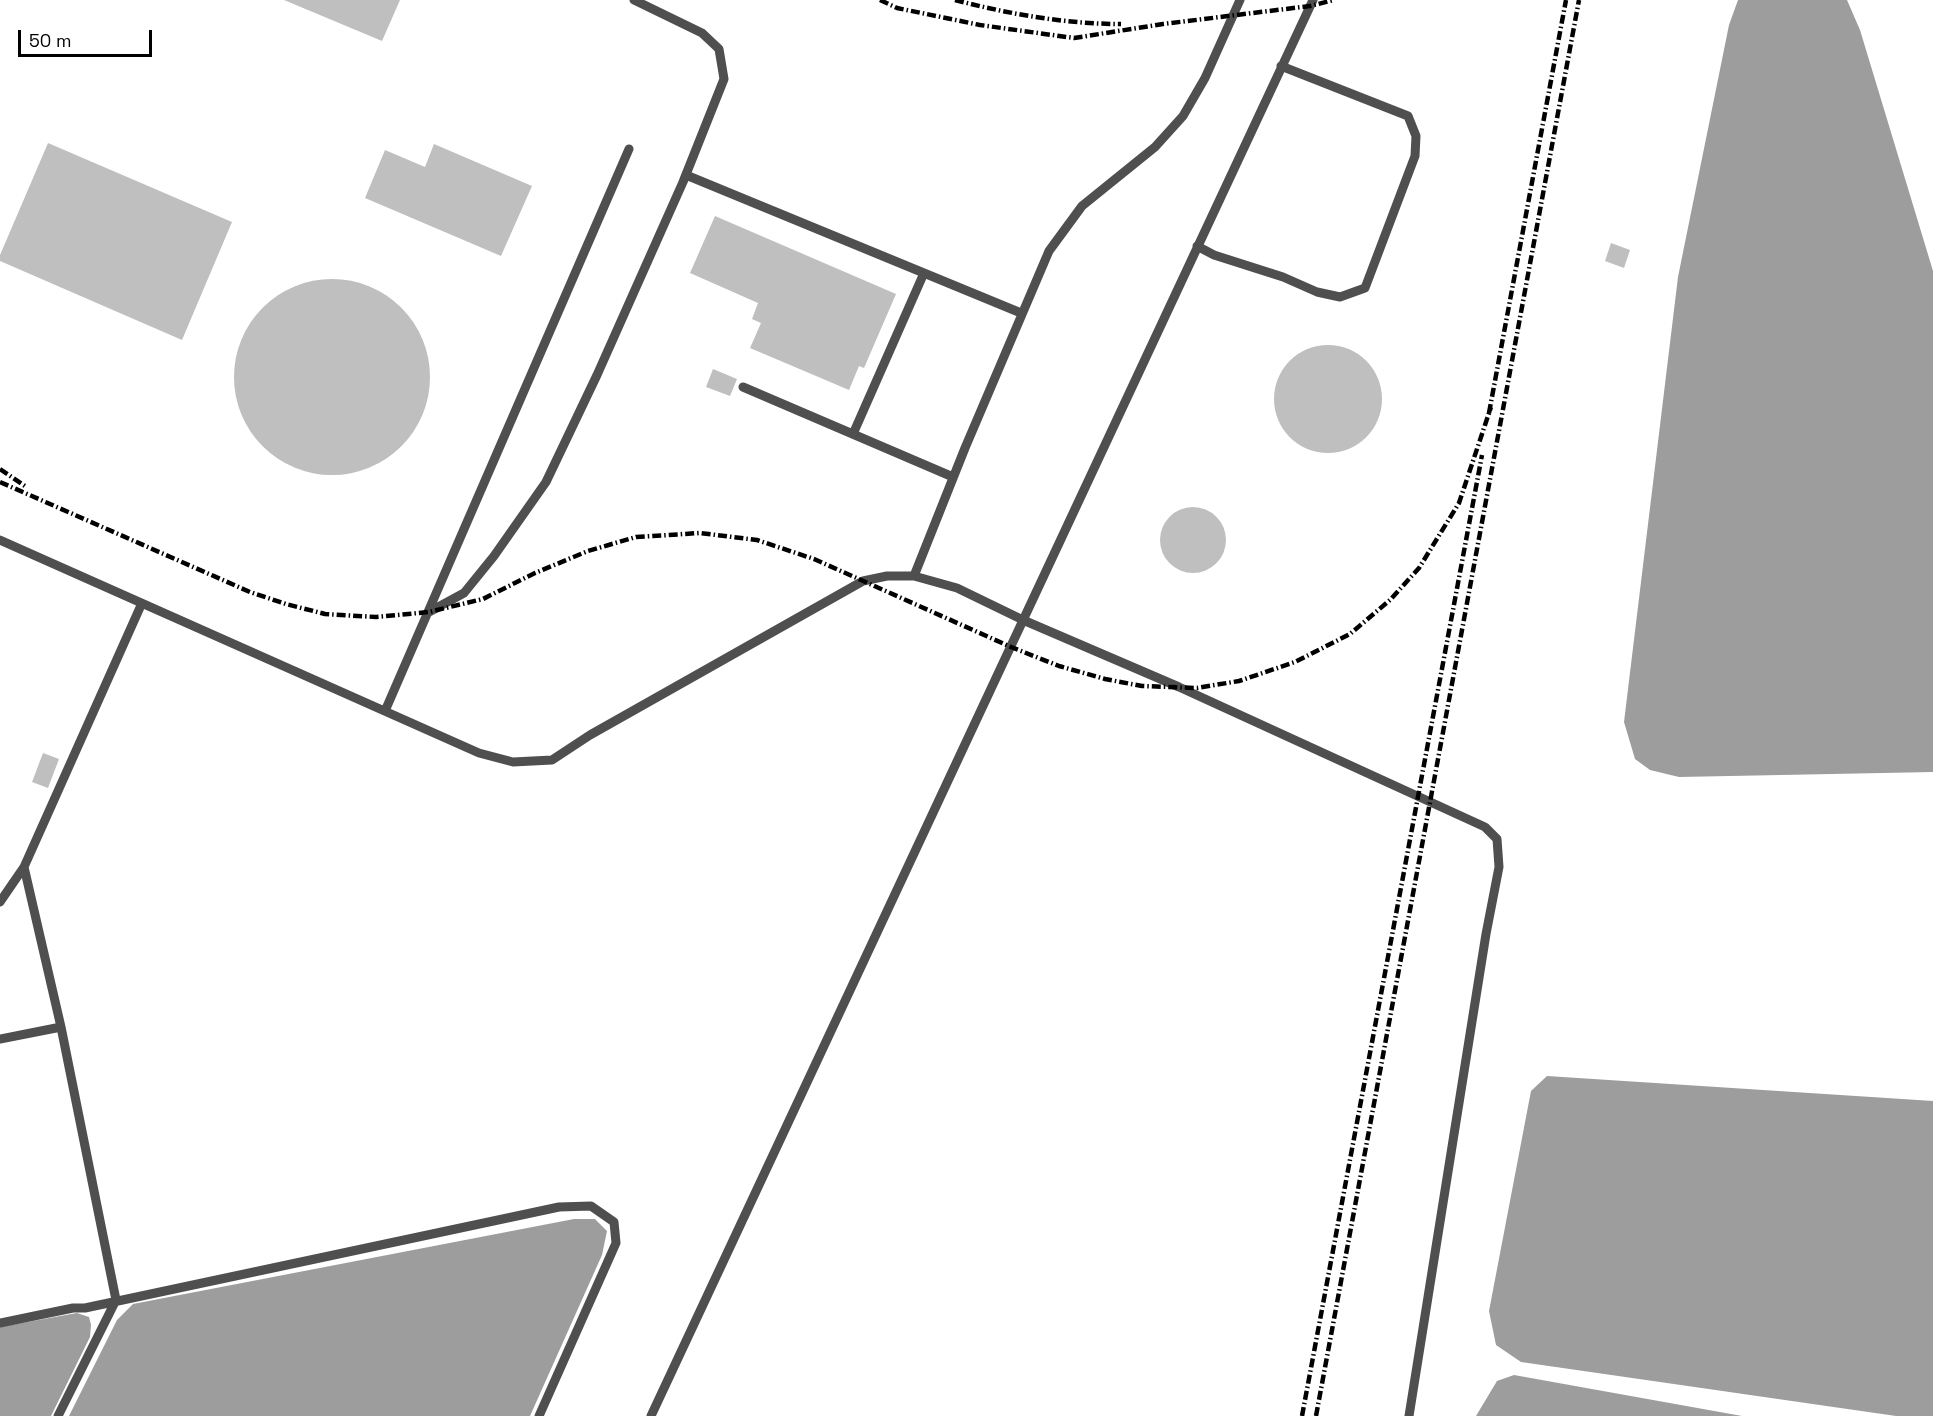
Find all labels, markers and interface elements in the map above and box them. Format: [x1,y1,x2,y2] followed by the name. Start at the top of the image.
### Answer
[21,18,154,56] scale bar
[29,29,71,52] text: 50 m

